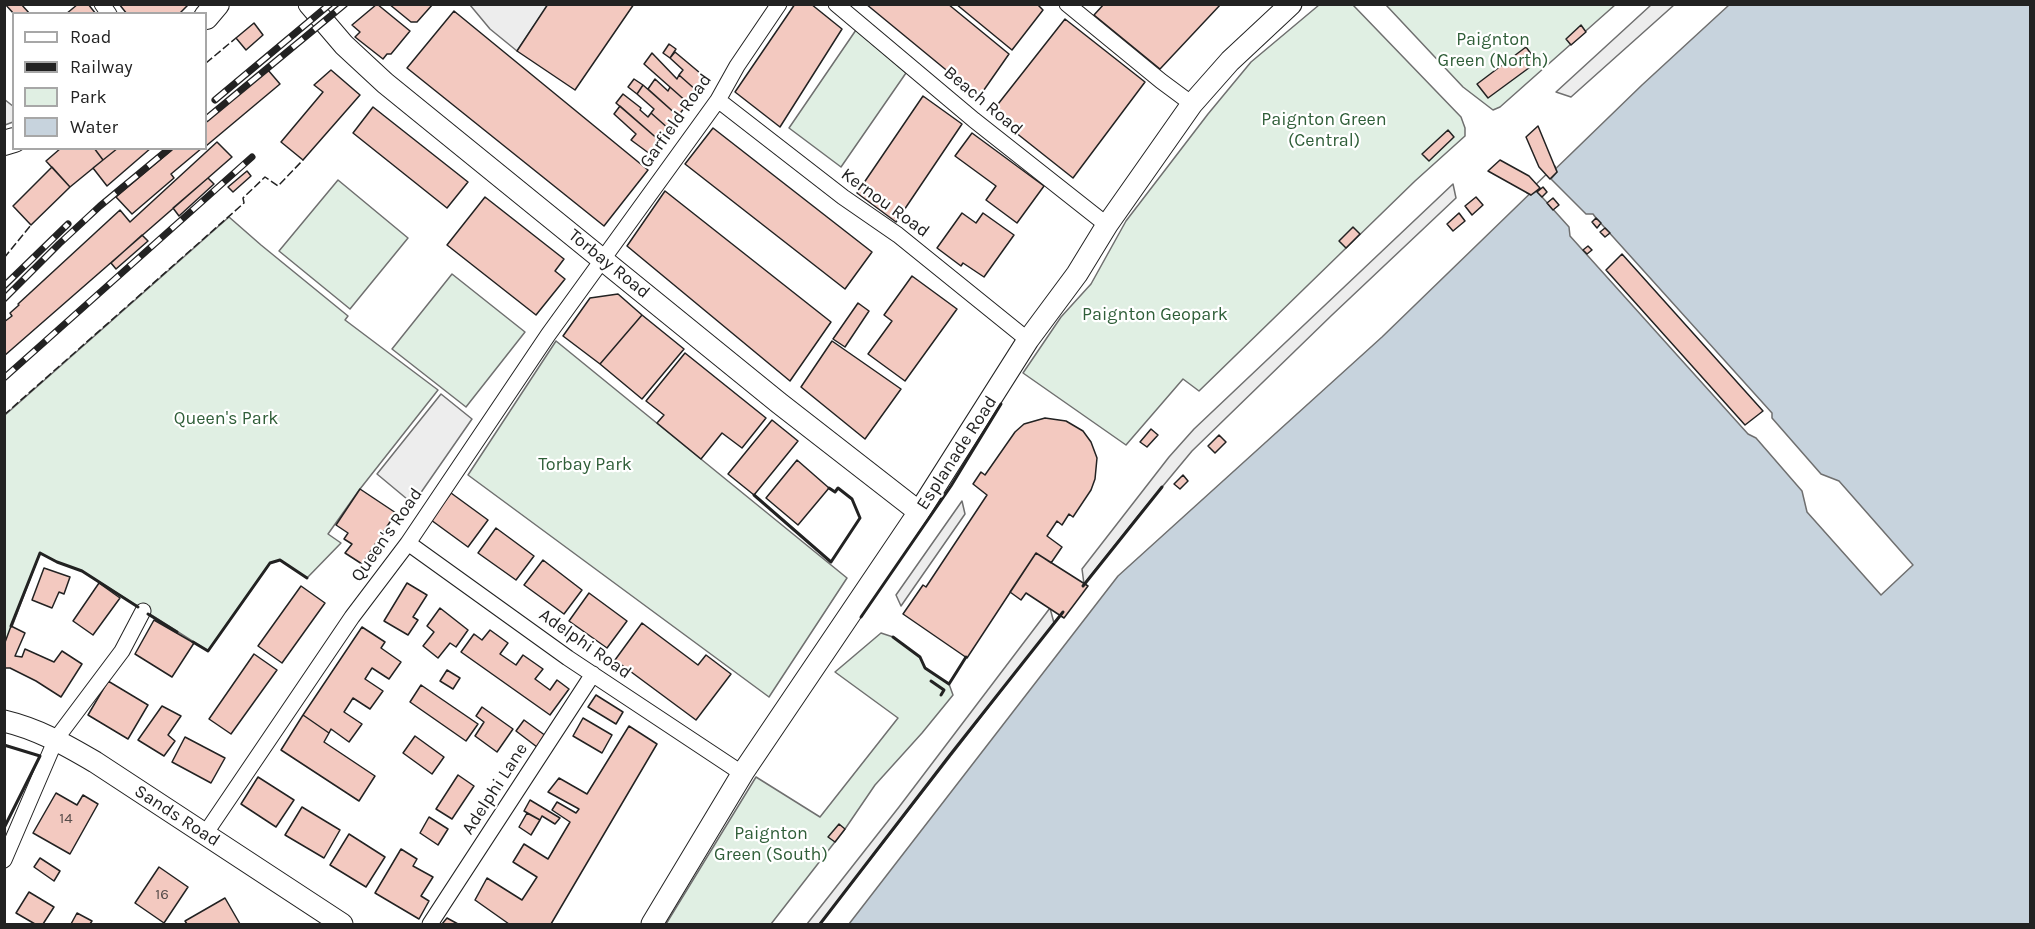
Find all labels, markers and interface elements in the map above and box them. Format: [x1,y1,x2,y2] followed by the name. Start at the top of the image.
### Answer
[12,12,207,150] legend
[70,26,111,48] text: Road
[1438,29,1548,72] park label: Paignton Green (North)
[70,56,133,78] text: Railway
[939,62,1027,140] street label: Beach Road
[636,70,716,172] street label: Garfield Road
[70,86,107,108] text: Park
[1261,109,1387,152] park label: Paignton Green (Central)
[70,116,118,138] text: Water
[837,164,933,242] street label: Kernou Road
[564,225,654,303] street label: Torbay Road
[1082,304,1228,326] park label: Paignton Geopark
[912,392,1002,514] street label: Esplanade Road
[174,408,278,430] park label: Queen's Park
[538,454,632,476] park label: Torbay Park
[347,484,427,586] street label: Queen's Road
[535,604,635,684] street label: Adelphi Road
[457,739,533,839] street label: Adelphi Lane
[130,780,224,852] street label: Sands Road
[59,810,73,828] house number: 14
[714,823,828,866] park label: Paignton Green (South)
[155,886,169,904] house number: 16

